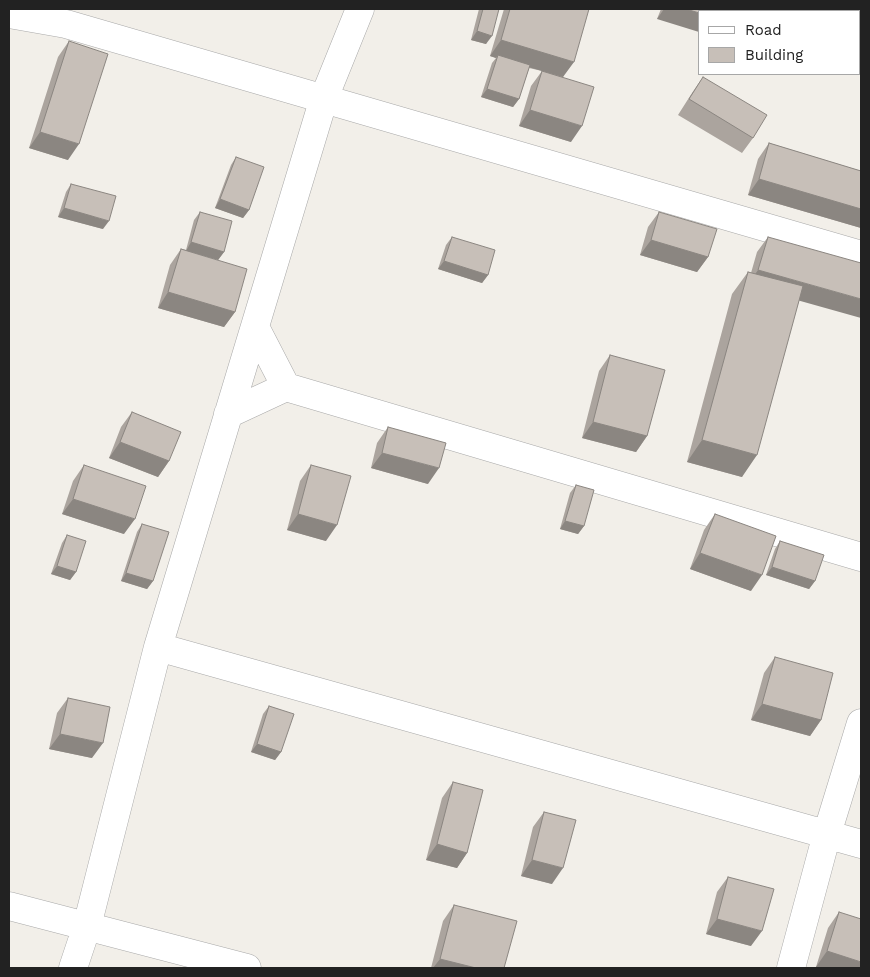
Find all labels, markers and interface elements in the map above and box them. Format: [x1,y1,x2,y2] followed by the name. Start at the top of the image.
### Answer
[698,10,860,75] legend
[745,21,782,39] text: Road
[745,46,803,64] text: Building

